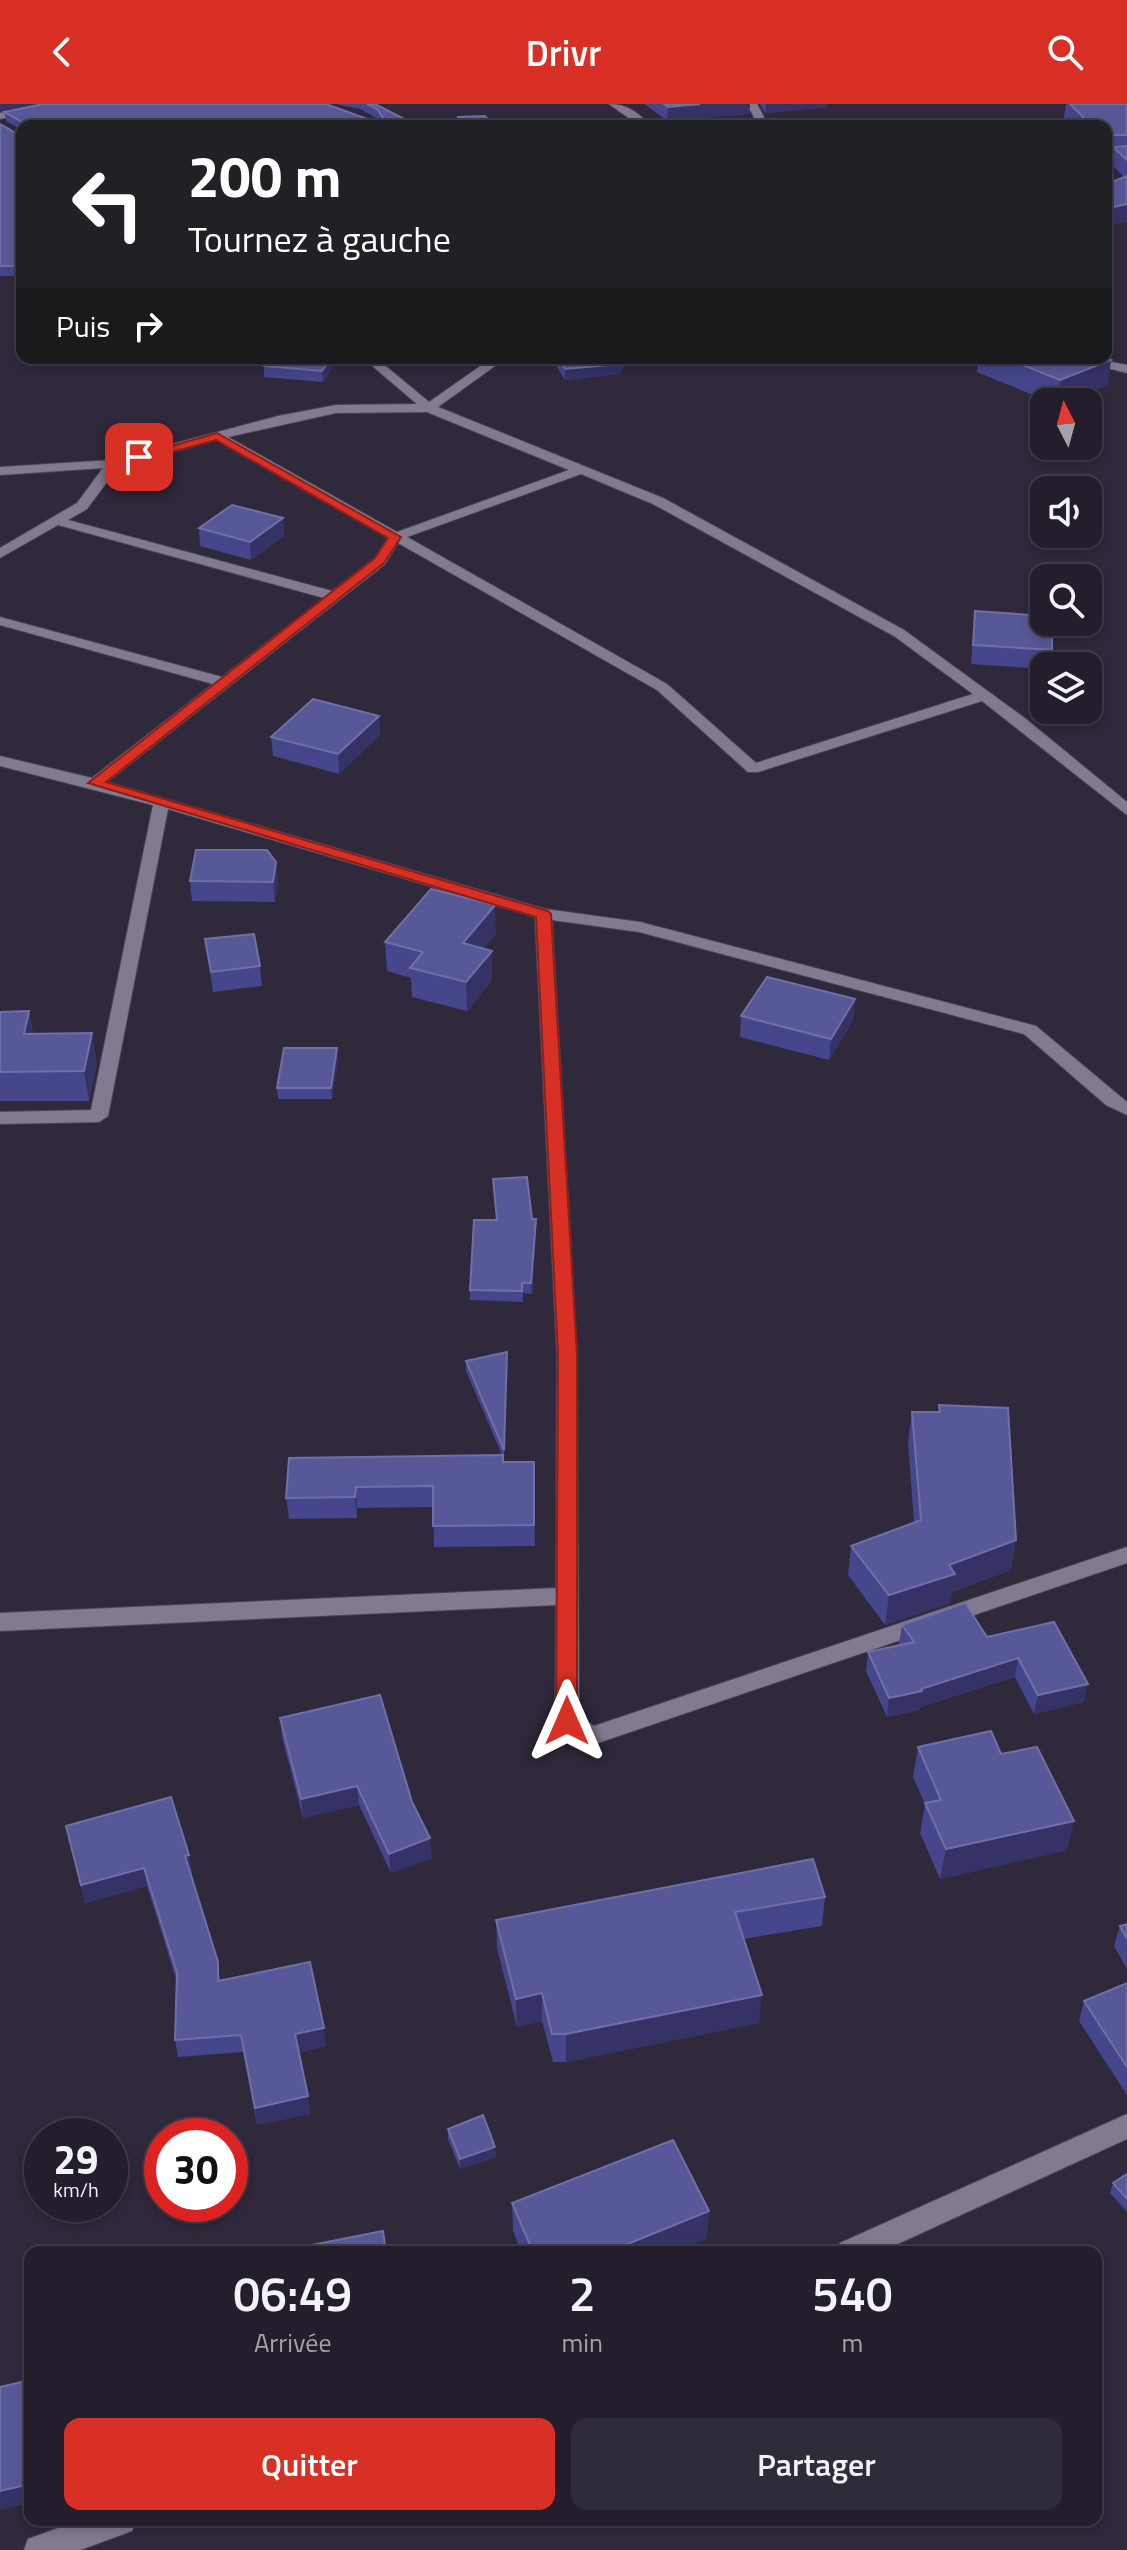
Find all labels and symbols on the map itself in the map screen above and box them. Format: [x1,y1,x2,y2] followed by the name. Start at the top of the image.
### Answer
[1030,388,1102,460] north arrow
[105,423,173,491] pin
[525,1679,609,1763] position arrow
[144,2118,248,2222] speed limit sign: 30

